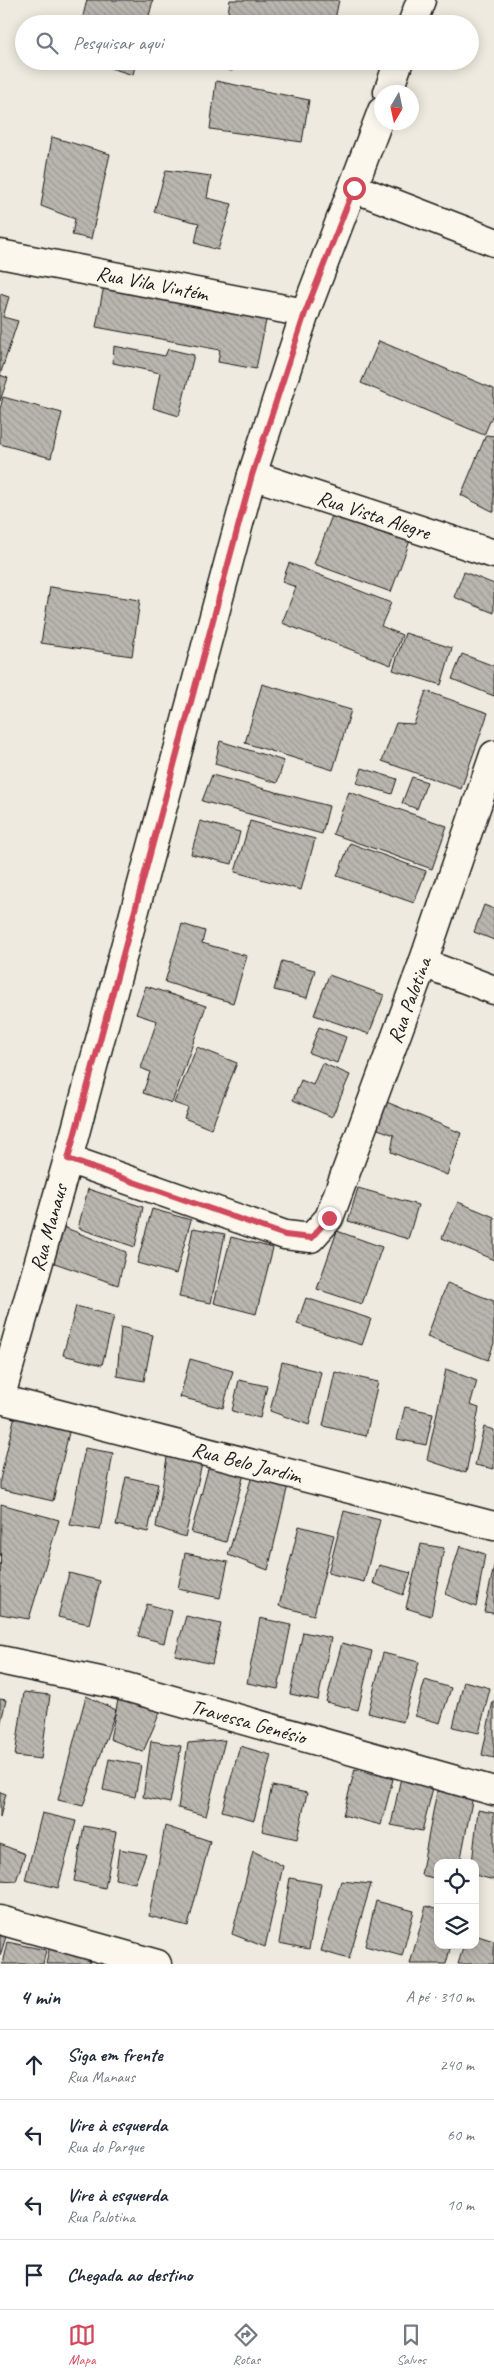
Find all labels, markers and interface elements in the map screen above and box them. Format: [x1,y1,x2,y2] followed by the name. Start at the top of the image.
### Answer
[15,15,479,70] search box
[33,29,61,57] icon: search
[73,31,163,55] text: Pesquisar aqui
[374,85,419,130] north arrow
[343,177,366,200] route start
[94,260,212,307] street label: Rua Vila Vintém
[314,484,435,546] street label: Rua Vista Alegre
[382,952,438,1047] street label: Rua Palotina
[24,1179,74,1274] street label: Rua Manaus
[318,1207,341,1230] route end
[189,1436,307,1490] street label: Rua Belo Jardim
[188,1693,311,1751] street label: Travessa Genésio
[434,1859,479,1949] map controls
[434,1859,479,1904] button: locate
[434,1904,479,1949] button: layers
[20,1984,60,2010] text: 4 min
[406,1987,474,2007] text: A pé · 310 m
[67,2043,163,2067] text: Siga em frente
[20,2051,48,2079] icon: ahead
[440,2055,474,2075] text: 240 m
[67,2067,135,2087] text: Rua Manaus
[67,2113,167,2137] text: Vire à esquerda
[20,2121,48,2149] icon: left
[447,2125,474,2145] text: 60 m
[67,2137,144,2157] text: Rua do Parque
[67,2183,167,2207] text: Vire à esquerda
[20,2191,48,2219] icon: left
[447,2195,474,2215] text: 10 m
[67,2207,135,2227] text: Rua Palotina
[20,2261,48,2289] icon: arrive
[67,2263,193,2287] text: Chegada ao destino
[68,2321,96,2368] tab: Mapa
[232,2321,260,2368] tab: Rotas
[396,2321,426,2368] tab: Salvos

